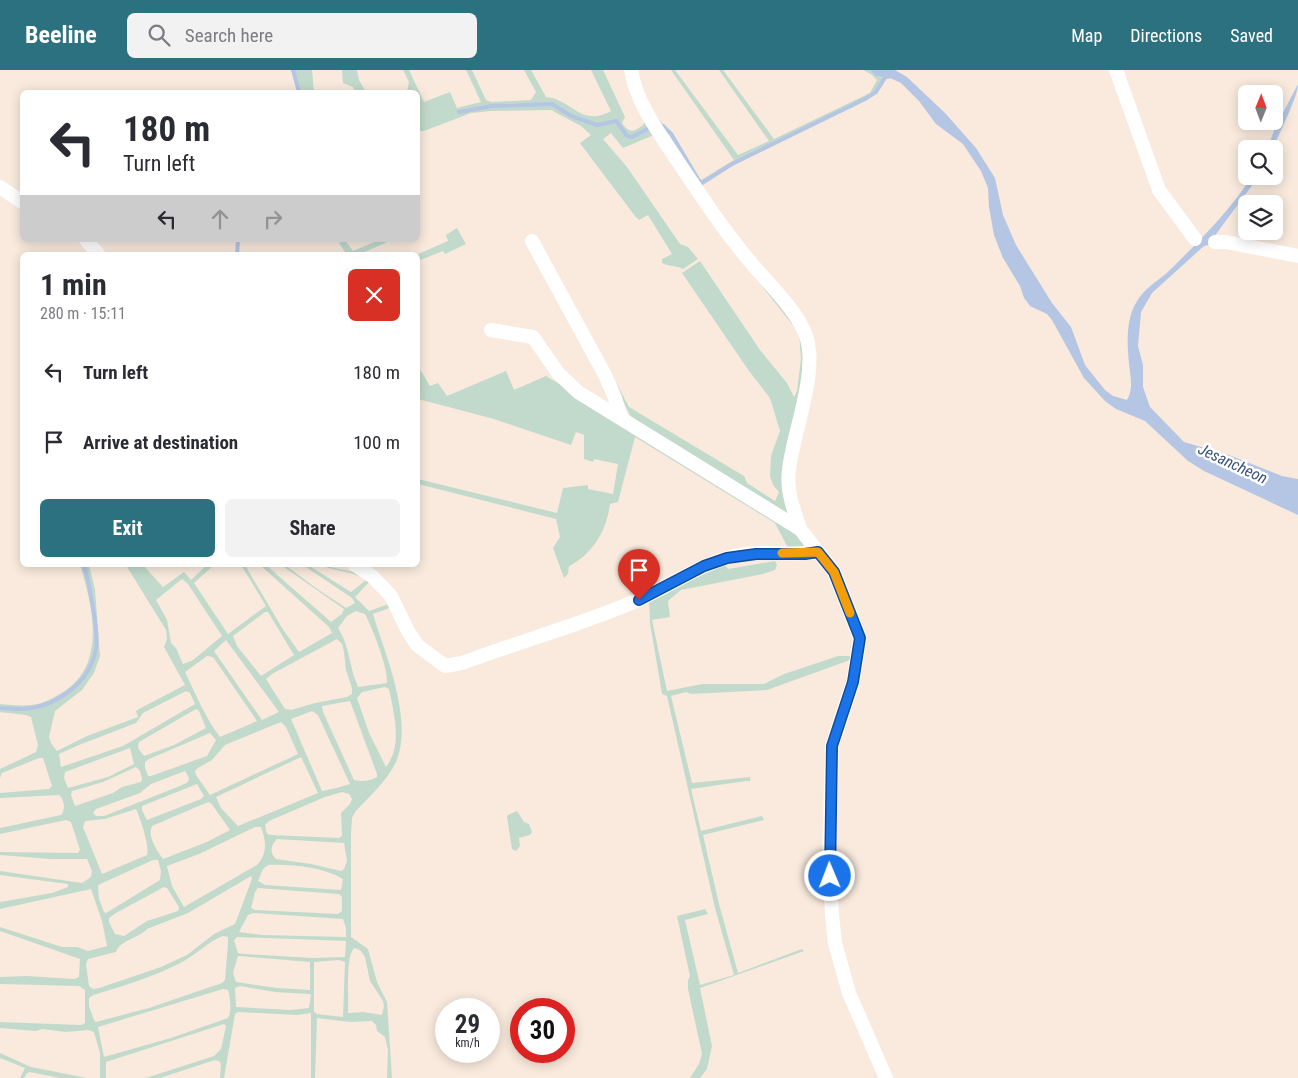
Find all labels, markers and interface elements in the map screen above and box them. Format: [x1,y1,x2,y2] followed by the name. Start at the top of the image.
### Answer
[127,13,477,58] search box
[25,21,97,49] text: Beeline
[145,21,173,49] icon: search
[185,24,273,47] text: Search here
[1071,25,1102,46] text: Map
[1130,25,1202,46] text: Directions
[1230,25,1273,46] text: Saved
[1238,85,1282,130] north arrow
[1238,85,1283,240] map controls
[123,109,210,150] text: 180 m
[40,110,105,175] icon: left
[1238,140,1283,185] button: search
[123,151,195,176] text: Turn left
[1238,195,1283,240] button: layers
[153,205,181,233] icon: left
[206,205,234,233] icon: ahead
[259,205,287,233] icon: right
[40,267,107,302] text: 1 min
[348,269,400,321] button: close
[40,304,126,323] text: 280 m · 15:11
[40,358,68,386] icon: left
[83,361,148,384] text: Turn left
[353,361,400,384] text: 180 m
[40,428,68,456] icon: arrive
[83,431,238,454] text: Arrive at destination
[353,431,400,454] text: 100 m
[1195,439,1270,488] water label: Jesancheon
[40,499,215,557] button: Exit
[225,499,400,557] button: Share
[618,549,660,600] pin
[625,556,653,584] icon: arrive
[803,849,855,901] position arrow
[510,998,575,1063] speed limit sign: 30
[455,1010,480,1039] text: 29
[455,1036,480,1050] text: km/h

